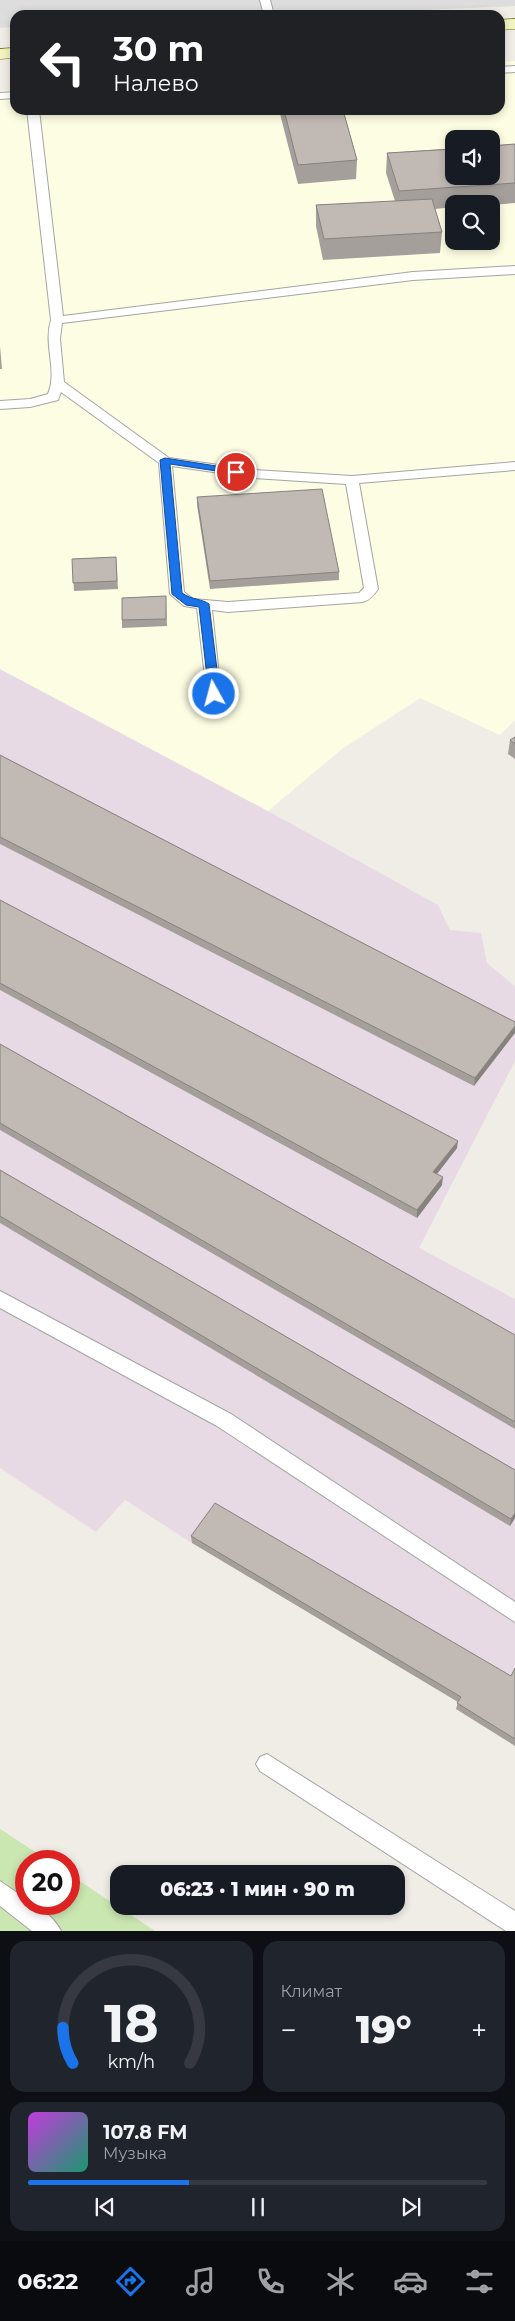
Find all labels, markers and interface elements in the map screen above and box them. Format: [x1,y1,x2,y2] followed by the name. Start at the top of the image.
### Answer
[113,27,204,70] text: 30 m
[30,30,95,95] icon: left
[113,70,199,97] text: Налево
[445,130,500,250] map controls
[445,130,500,185] button: sound
[445,195,500,250] button: search
[215,451,257,493] pin
[222,458,250,486] icon: arrive
[187,667,239,719] position arrow
[15,1850,80,1915] speed limit sign: 20
[160,1878,355,1901] text: 06:23 · 1 мин · 90 m
[281,1982,342,2001] text: Климат
[104,1992,159,2055] text: 18
[356,2006,412,2053] text: 19°
[281,2013,297,2047] text: −
[471,2013,487,2047] text: +
[107,2051,155,2072] text: km/h
[103,2121,188,2144] text: 107.8 FM
[103,2144,167,2163] text: Музыка
[91,2193,119,2221] icon: previous
[244,2193,272,2221] icon: pause
[397,2193,425,2221] icon: next
[113,2264,148,2299] icon: directions
[183,2264,218,2299] icon: music
[253,2264,288,2299] icon: phone
[323,2264,358,2299] icon: climate
[393,2264,428,2299] icon: car
[462,2264,497,2299] icon: filters
[17,2268,78,2295] text: 06:22

